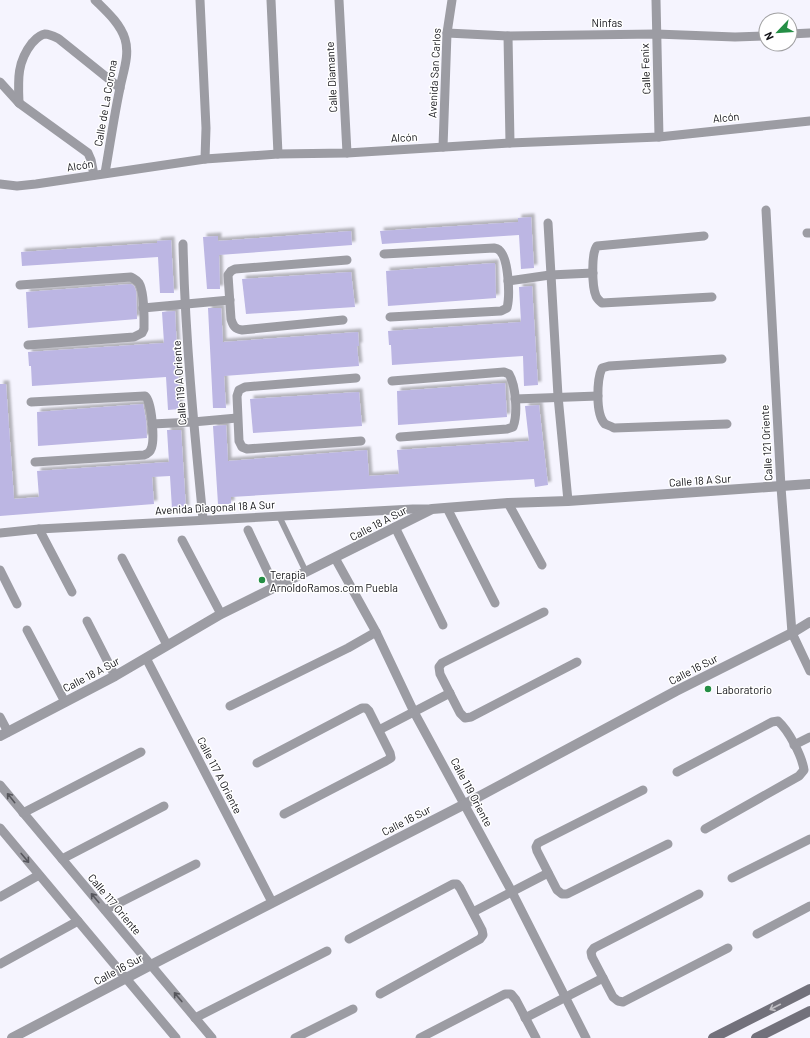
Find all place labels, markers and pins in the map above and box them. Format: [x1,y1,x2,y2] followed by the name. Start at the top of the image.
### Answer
[270,568,398,594] place label: Terapia ArnoldoRamos.com Puebla
[257,575,267,585] marker: Terapia ArnoldoRamos.com Puebla
[716,683,772,696] place label: Laboratorio
[703,684,713,694] marker: Laboratorio

